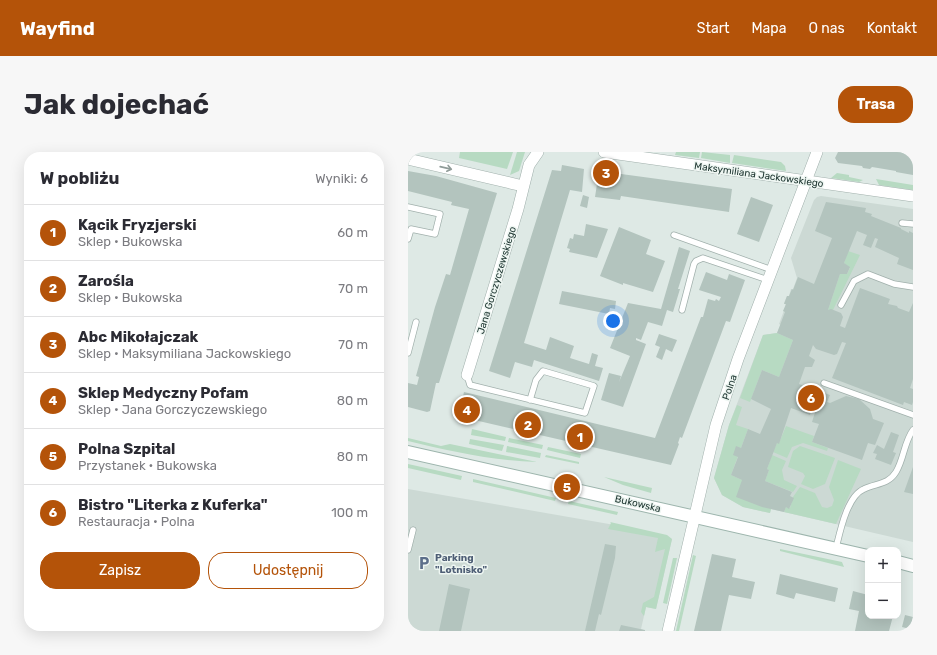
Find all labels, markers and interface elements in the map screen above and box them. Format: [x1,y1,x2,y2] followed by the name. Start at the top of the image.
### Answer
[20,17,95,40] text: Wayfind
[697,20,729,37] text: Start
[751,20,786,37] text: Mapa
[808,20,845,37] text: O nas
[867,20,917,37] text: Kontakt
[838,86,913,123] button: Trasa
[24,88,209,121] text: Jak dojechać
[593,158,619,188] pin: 3
[693,160,825,190] street label: Maksymiliana Jackowskiego
[439,164,452,172] one-way arrow
[40,168,119,188] text: W pobliżu
[315,171,368,186] text: Wyniki: 6
[78,216,196,234] text: Kącik Fryzjerski
[50,225,56,240] text: 1
[337,225,368,240] text: 60 m
[475,225,519,336] street label: Jana Gorczyczewskiego
[78,234,182,249] text: Sklep · Bukowska
[78,272,134,290] text: Zarośla
[49,281,57,296] text: 2
[338,281,368,296] text: 70 m
[78,290,182,305] text: Sklep · Bukowska
[603,311,623,331] your location
[78,328,198,346] text: Abc Mikołajczak
[49,337,57,352] text: 3
[338,337,368,352] text: 70 m
[78,346,291,361] text: Sklep · Maksymiliana Jackowskiego
[720,373,740,402] street label: Polna
[798,383,824,413] pin: 6
[78,384,249,402] text: Sklep Medyczny Pofam
[49,393,57,408] text: 4
[337,393,368,408] text: 80 m
[454,395,480,425] pin: 4
[78,402,267,417] text: Sklep · Jana Gorczyczewskiego
[515,410,541,440] pin: 2
[567,422,593,452] pin: 1
[78,440,175,458] text: Polna Szpital
[49,449,57,464] text: 5
[337,449,368,464] text: 80 m
[78,458,217,473] text: Przystanek · Bukowska
[554,472,580,502] pin: 5
[614,493,662,515] street label: Bukowska
[78,496,268,514] text: Bistro "Literka z Kuferka"
[49,505,57,520] text: 6
[331,505,368,520] text: 100 m
[78,514,195,529] text: Restauracja · Polna
[865,547,901,619] map controls
[865,547,901,583] button: +
[40,552,200,589] button: Zapisz
[208,552,368,589] button: Udostępnij
[435,552,488,576] place label: Parking "Lotnisko"
[416,555,432,571] parking icon: Parking "Lotnisko"
[865,583,901,619] button: −

